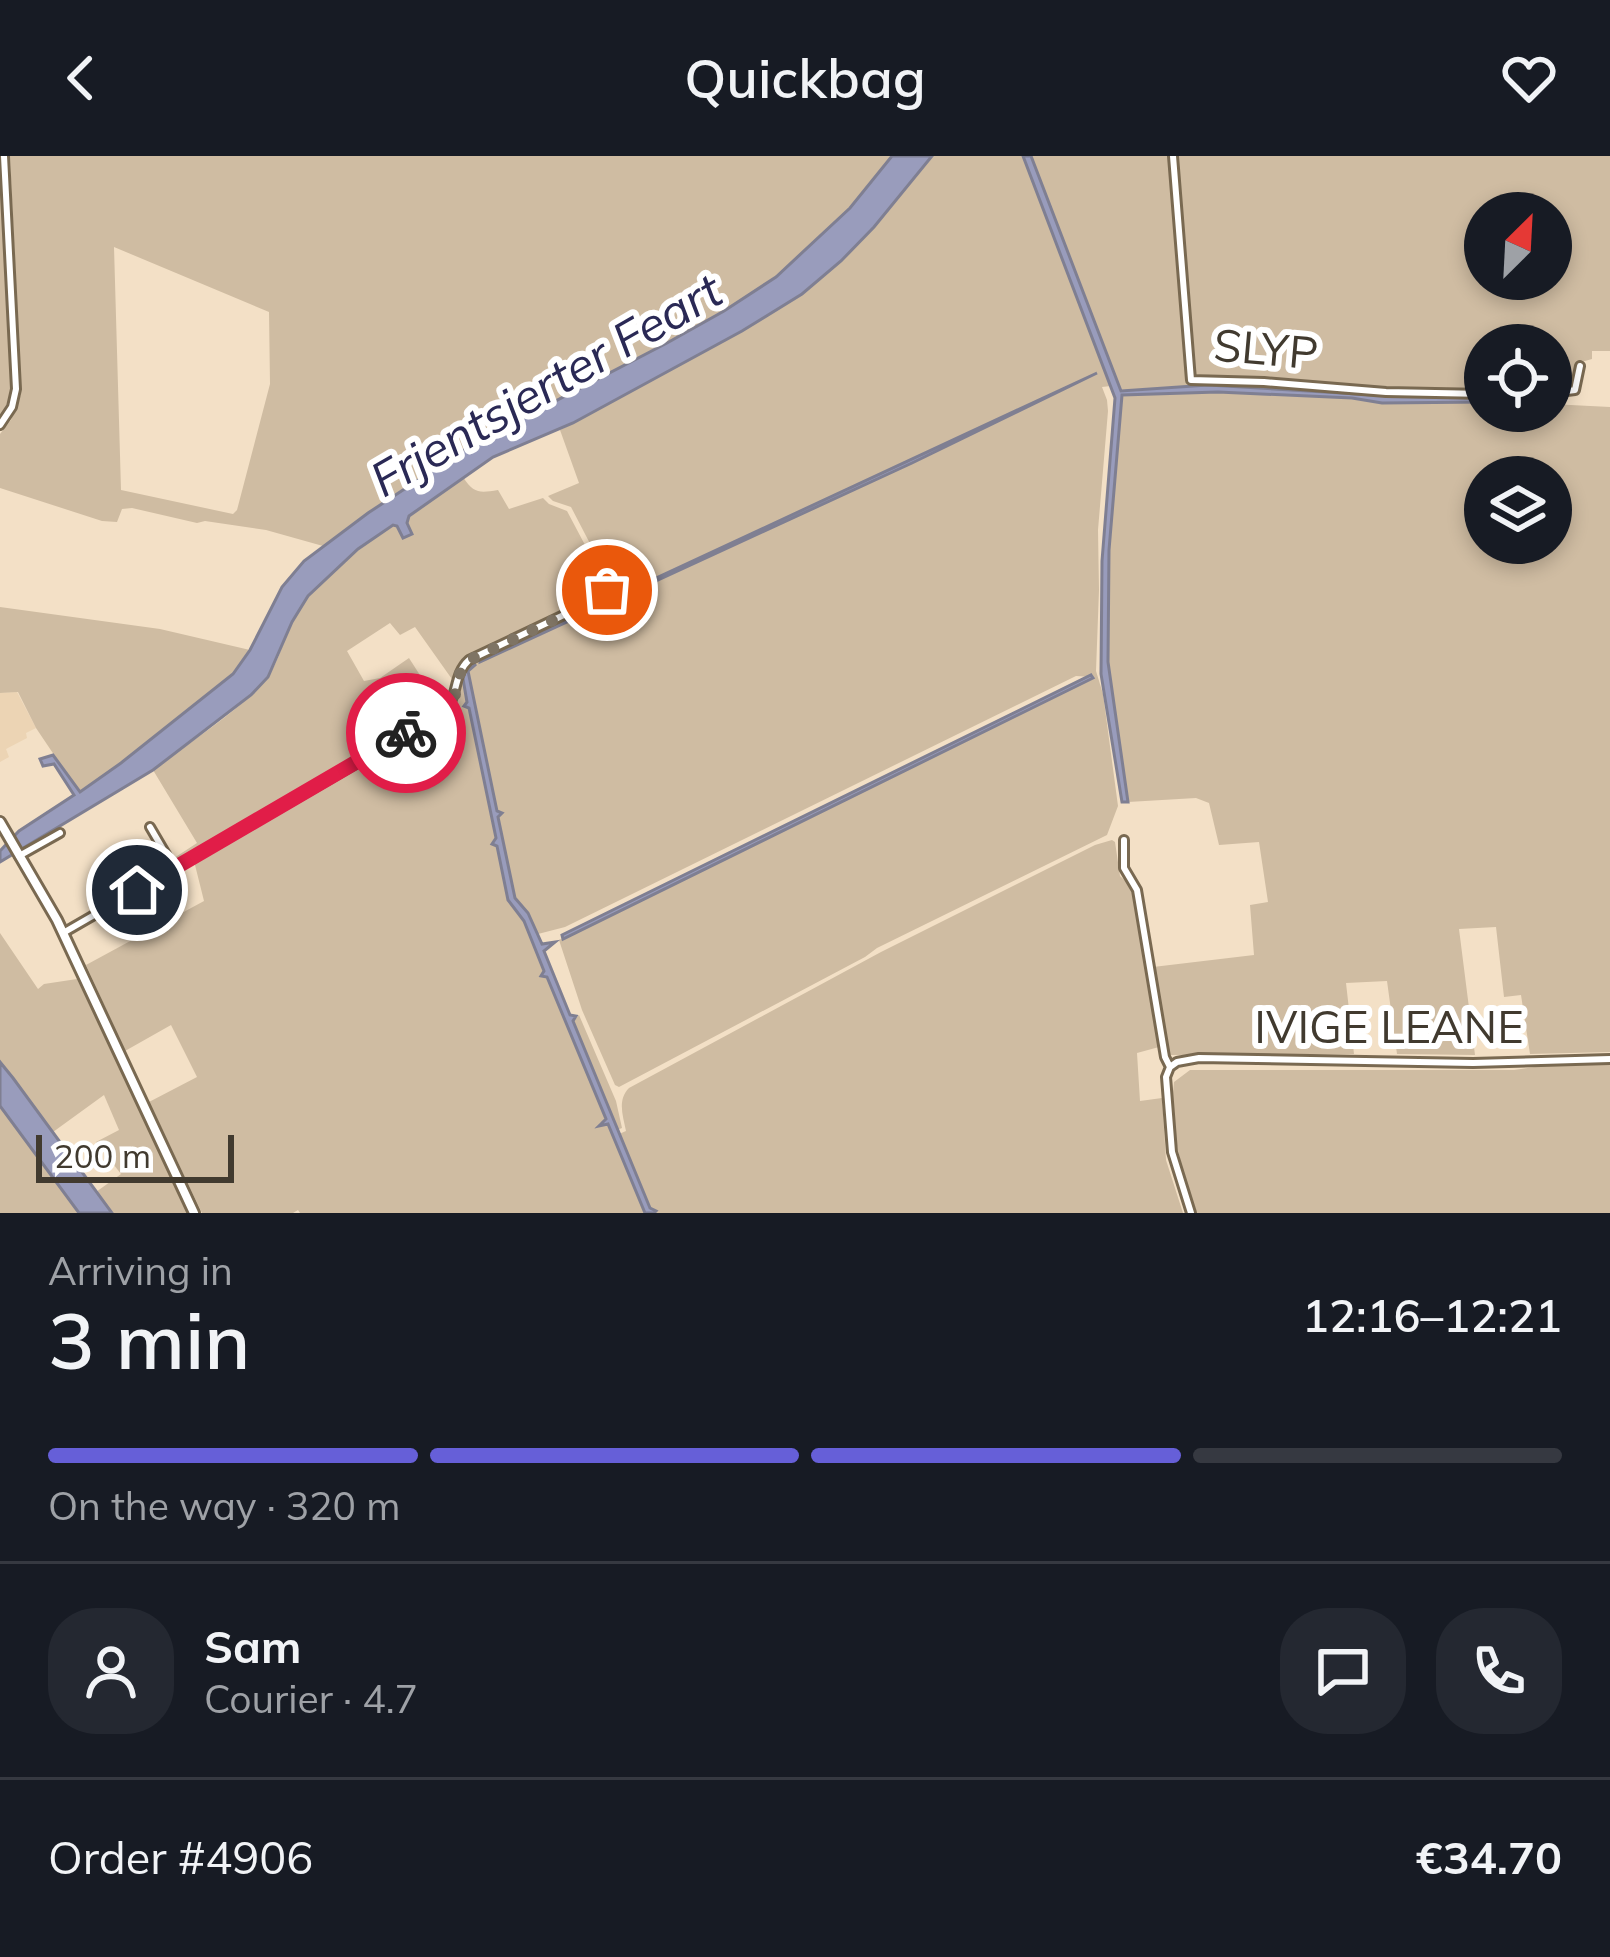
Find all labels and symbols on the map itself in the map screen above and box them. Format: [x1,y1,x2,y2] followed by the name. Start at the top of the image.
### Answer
[1464,192,1572,300] north arrow
[359,259,733,509] water label: Frjentsjerter Feart
[1212,316,1321,380] street label: SLYP
[556,539,658,641] pin
[346,673,466,793] courier
[86,839,188,941] pin
[1254,998,1524,1054] street label: IVIGE LEANE
[36,1129,234,1182] scale bar

